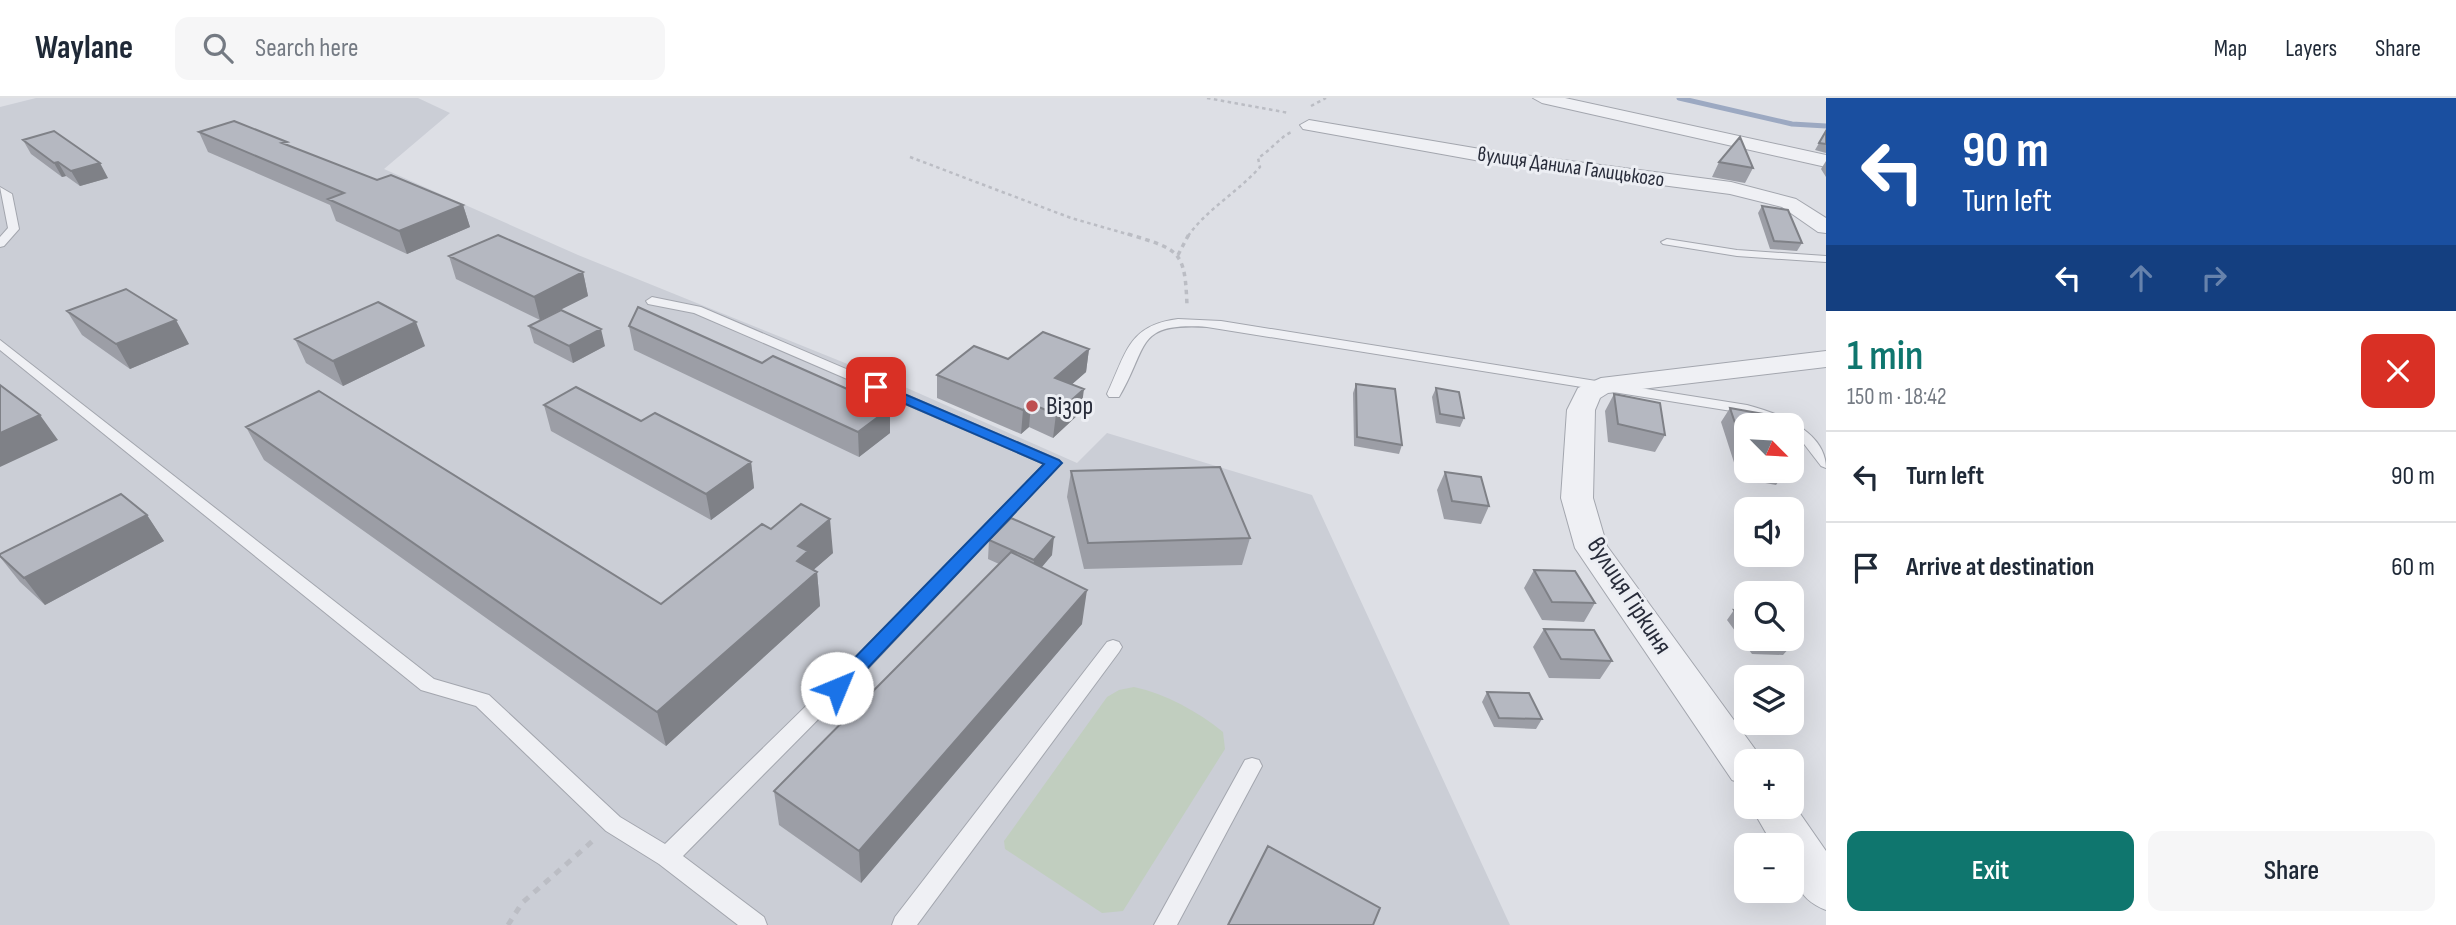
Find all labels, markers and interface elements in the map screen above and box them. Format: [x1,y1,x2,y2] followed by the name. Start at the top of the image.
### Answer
[175,17,665,80] search box
[35,28,133,68] text: Waylane
[199,29,237,67] icon: search
[255,33,358,64] text: Search here
[2214,34,2247,63] text: Map
[2285,34,2337,63] text: Layers
[2375,34,2421,63] text: Share
[1962,122,2049,181] text: 90 m
[1847,126,1938,217] icon: left
[1476,142,1666,192] street label: вулиця Данила Галицького
[1962,182,2052,221] text: Turn left
[2049,259,2087,297] icon: left
[2122,259,2160,297] icon: ahead
[2195,259,2233,297] icon: right
[1847,331,1923,382] text: 1 min
[2361,334,2435,408] button: close
[846,357,906,417] pin
[857,368,895,406] icon: arrive
[1847,383,1947,411] text: 150 m · 18:42
[1046,391,1093,422] place label: Візор
[1024,398,1040,414] marker: Візор
[1734,413,1804,483] north arrow
[1734,413,1804,903] map controls
[1847,458,1885,496] icon: left
[1906,461,1984,492] text: Turn left
[2391,461,2435,492] text: 90 m
[1734,497,1804,567] button: sound
[1580,532,1678,660] street label: вулиця Гіркиня
[1847,549,1885,587] icon: arrive
[1906,552,2094,583] text: Arrive at destination
[2391,552,2435,583] text: 60 m
[1734,581,1804,651] button: search
[800,651,874,725] position arrow
[1734,665,1804,735] button: layers
[1734,749,1804,819] button: +
[1847,831,2134,911] button: Exit
[2148,831,2435,911] button: Share
[1734,833,1804,903] button: −

